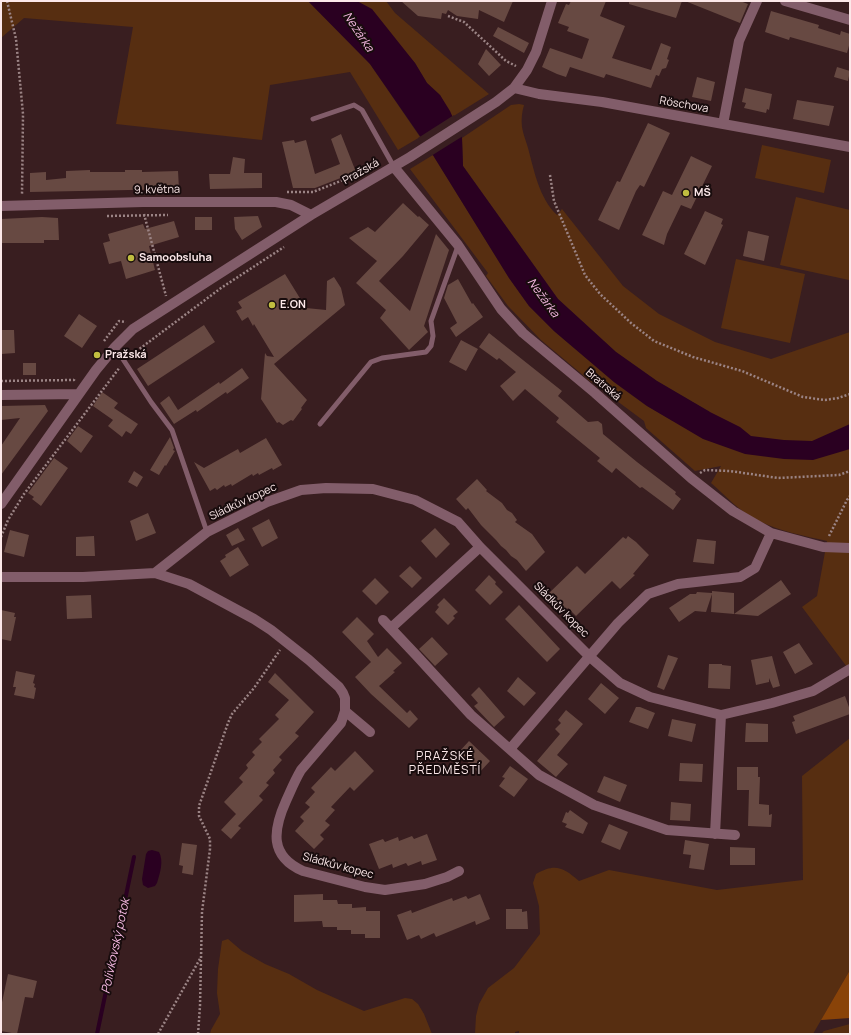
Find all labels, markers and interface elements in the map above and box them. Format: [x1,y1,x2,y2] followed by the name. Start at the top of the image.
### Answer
[339,9,377,55] water label: Nežárka
[659,94,709,116] street label: Röschova
[341,156,381,188] street label: Pražská
[134,183,180,197] street label: 9. května
[694,186,711,200] place label: MŠ
[681,188,691,198] marker: MŠ
[139,251,212,265] place label: Samoobsluha
[126,253,136,263] marker: Samoobsluha
[524,276,562,320] water label: Nežárka
[280,298,306,312] place label: E.ON
[267,300,277,310] marker: E.ON
[105,348,147,362] place label: Pražská
[92,350,102,360] marker: Pražská
[583,366,623,404] street label: Bratrská
[207,481,279,523] street label: Sládkův kopec
[531,580,591,640] street label: Sládkův kopec
[409,750,481,778] district label: PRAŽSKÉ PŘEDMĚSTÍ
[301,850,375,882] street label: Sládkův kopec
[99,897,133,995] water label: Polívkovský potok

